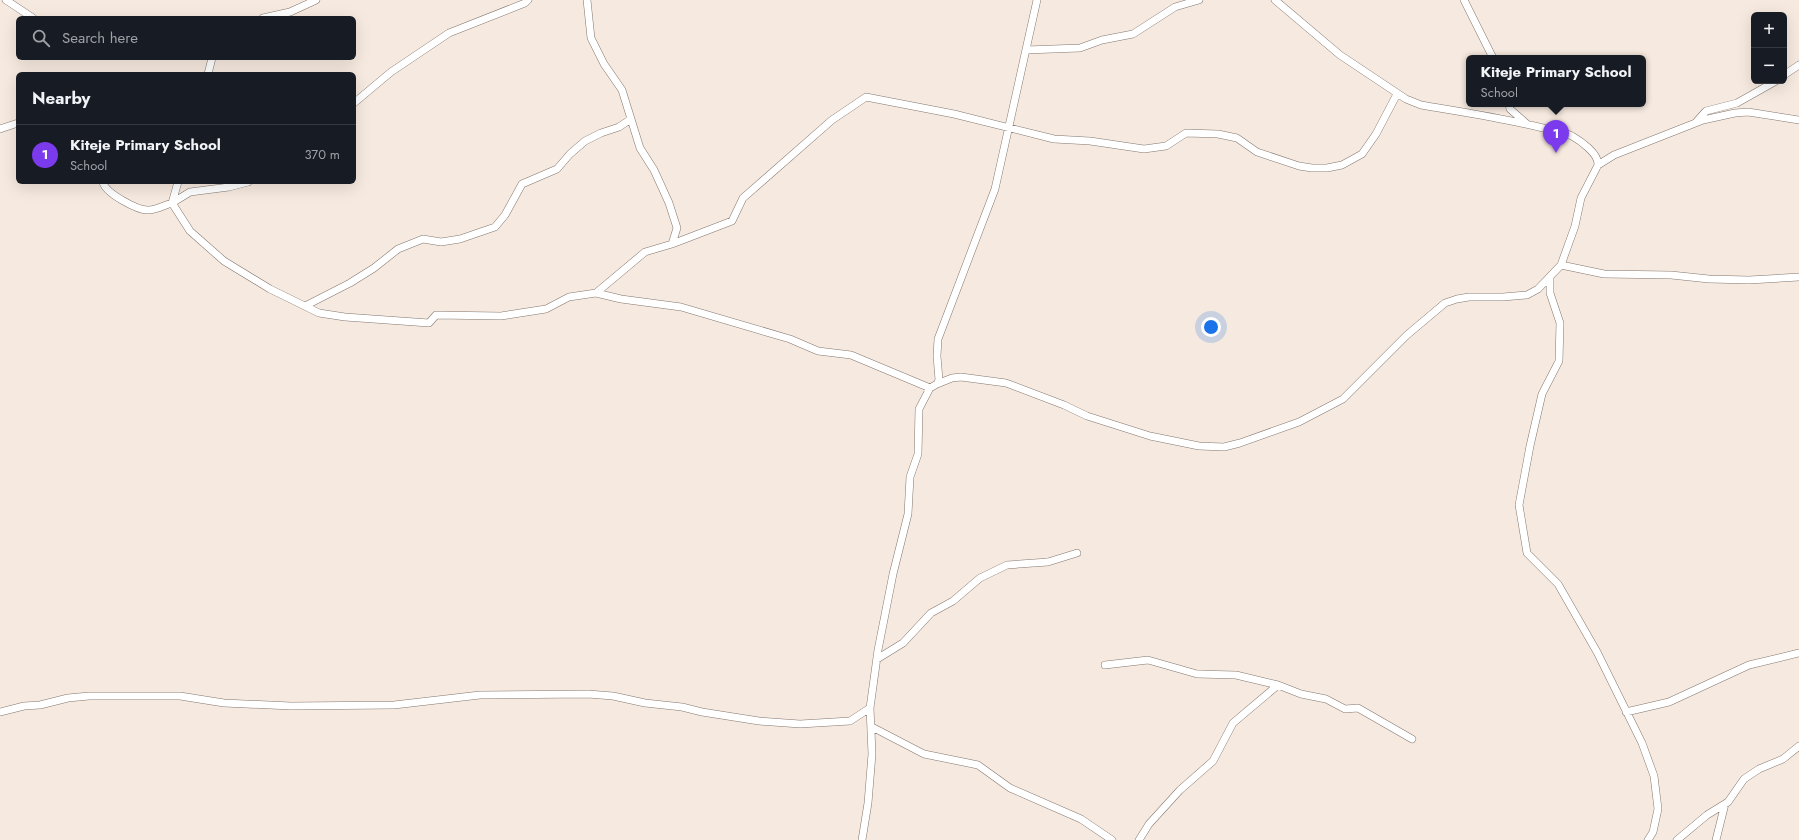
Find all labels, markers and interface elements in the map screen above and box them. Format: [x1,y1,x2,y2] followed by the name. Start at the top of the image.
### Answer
[1751,12,1787,84] map controls
[1751,12,1787,48] button: +
[16,16,356,60] search box
[30,27,52,49] icon: search
[62,27,138,49] text: Search here
[1751,48,1787,84] button: −
[1466,55,1646,107] popup
[1481,61,1631,83] text: Kiteje Primary School
[1481,83,1518,102] text: School
[32,86,90,110] text: Nearby
[1543,120,1569,153] pin: 1
[70,134,221,156] text: Kiteje Primary School
[42,145,48,164] text: 1
[304,145,340,164] text: 370 m
[70,156,107,175] text: School
[1201,317,1221,337] your location

